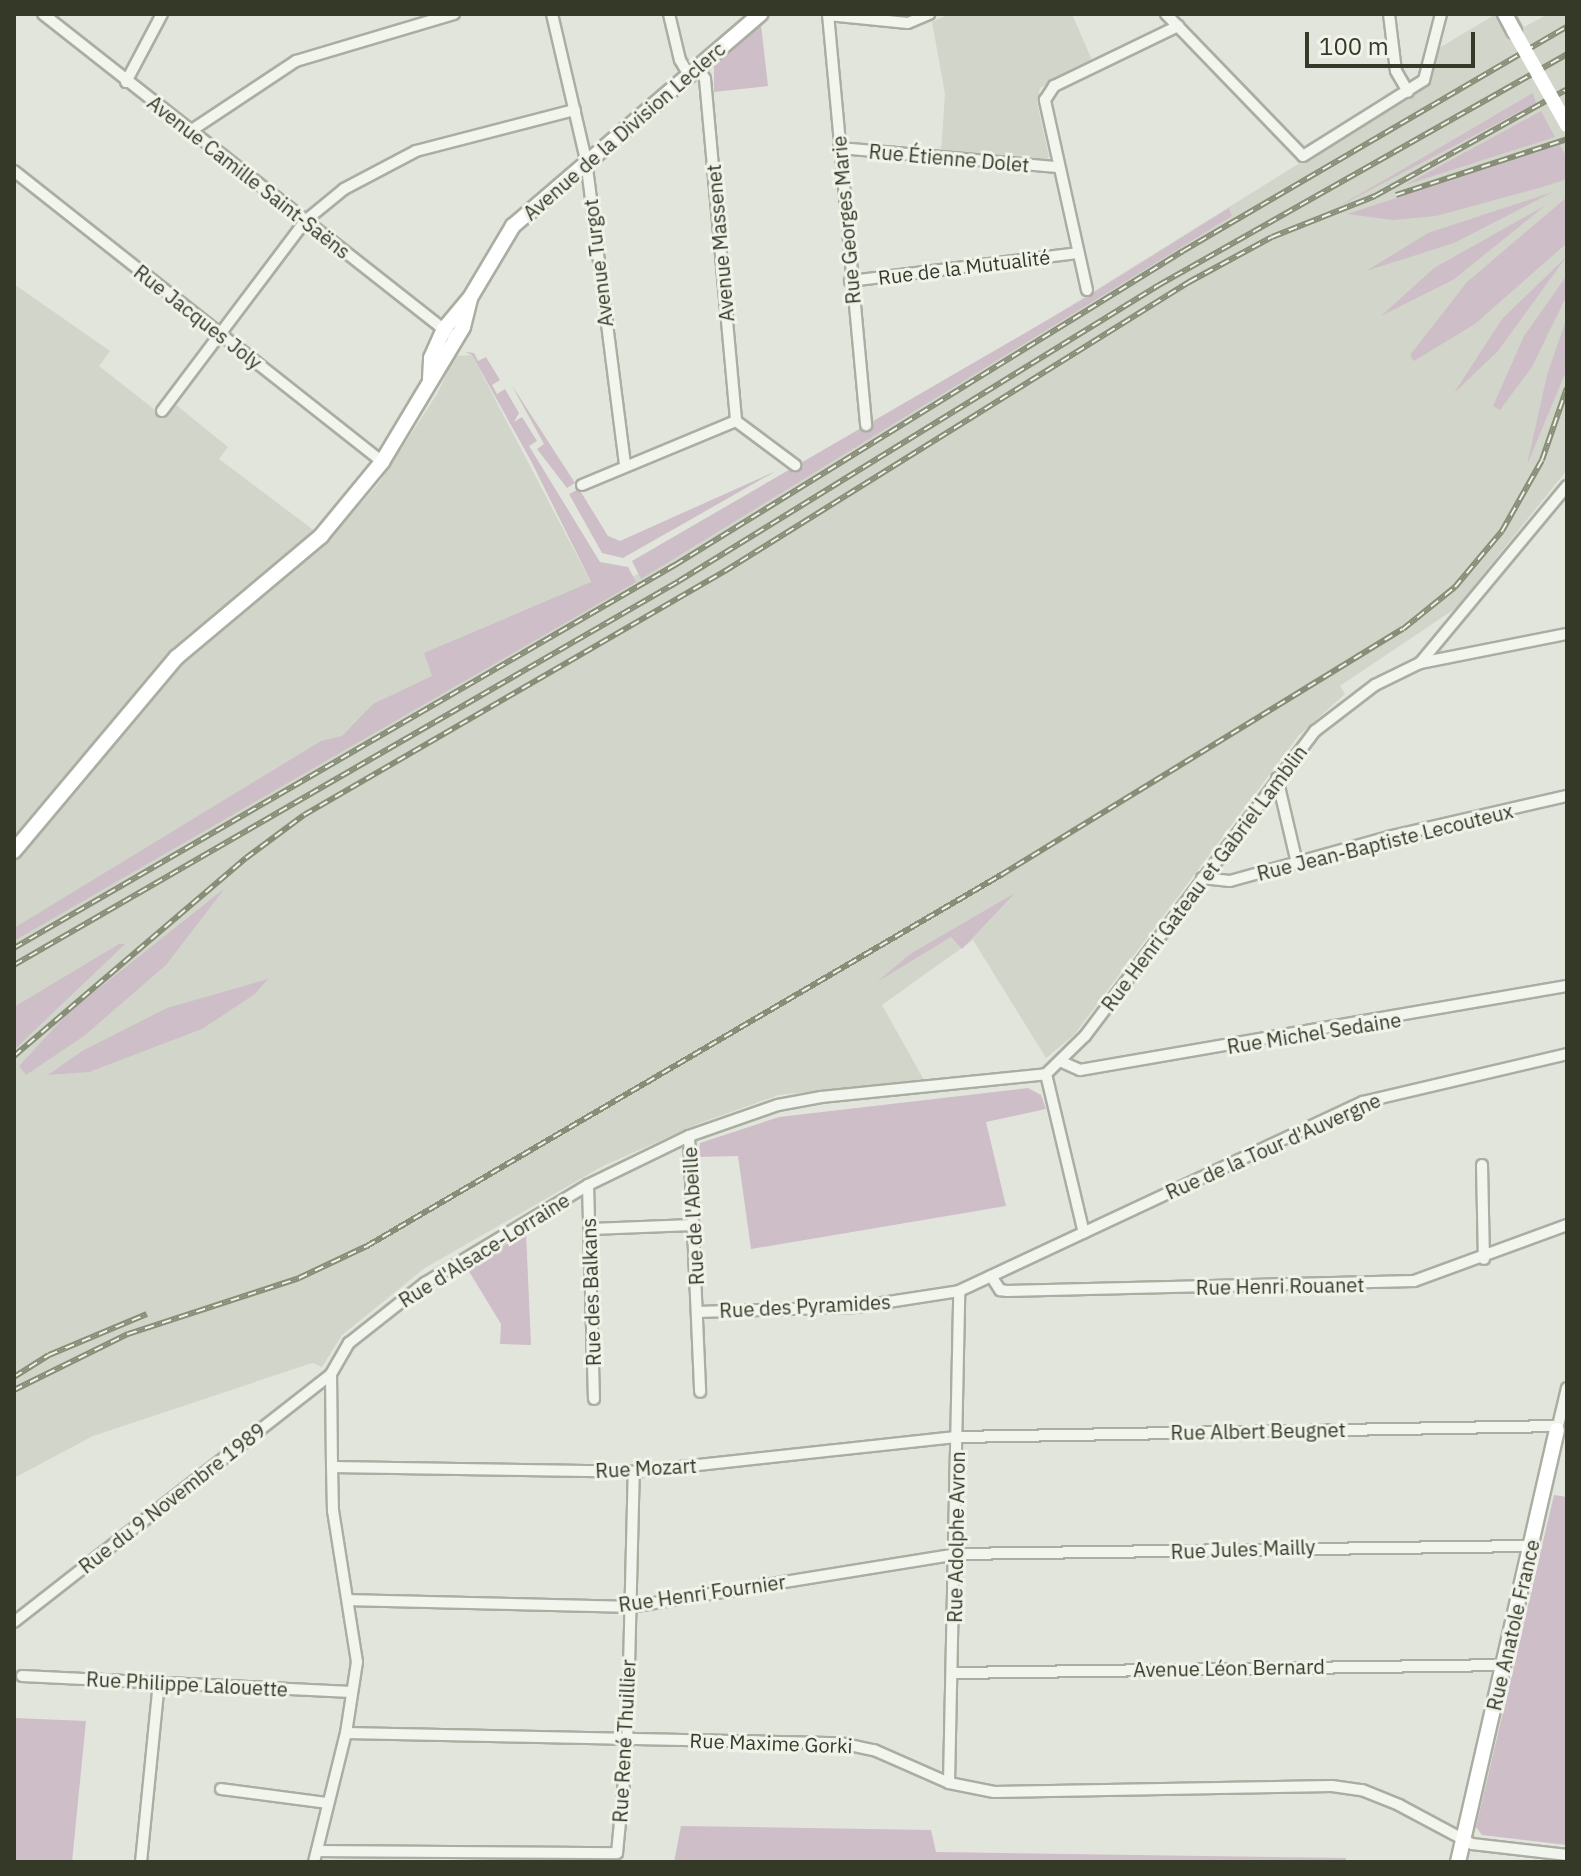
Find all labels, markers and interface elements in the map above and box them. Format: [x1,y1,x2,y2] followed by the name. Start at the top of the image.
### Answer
[1309,16,1479,66] scale bar
[1319,30,1389,62] text: 100 m
[518,37,730,225] street label: Avenue de la Division Leclerc
[143,90,355,264] street label: Avenue Camille Saint-Saëns
[827,135,865,305] street label: Rue Georges Marie
[868,139,1030,177] street label: Rue Étienne Dolet
[701,163,739,323] street label: Avenue Massenet
[578,198,618,328] street label: Avenue Turgot
[877,245,1051,289] street label: Rue de la Mutualité
[129,260,267,374] street label: Rue Jacques Joly
[1096,740,1312,1016] street label: Rue Henri Gateau et Gabriel Lamblin
[1254,799,1516,885] street label: Rue Jean-Baptiste Lecouteux
[1225,1007,1403,1059] street label: Rue Michel Sedaine
[1162,1088,1384,1204] street label: Rue de la Tour d'Auvergne
[677,1146,709,1286] street label: Rue de l'Abeille
[394,1188,574,1312] street label: Rue d'Alsace-Lorraine
[576,1217,606,1367] street label: Rue des Balkans
[1196,1273,1364,1299] street label: Rue Henri Rouanet
[719,1290,891,1322] street label: Rue des Pyramides
[1170,1417,1346,1445] street label: Rue Albert Beugnet
[74,1418,270,1578] street label: Rue du 9 Novembre 1989
[943,1451,969,1623] street label: Rue Adolphe Avron
[595,1453,697,1483] street label: Rue Mozart
[1170,1534,1316,1564] street label: Rue Jules Mailly
[1482,1537,1544,1713] street label: Rue Anatole France
[617,1569,787,1617] street label: Rue Henri Fournier
[1133,1654,1325,1682] street label: Avenue Léon Bernard
[608,1659,640,1823] street label: Rue René Thuillier
[85,1667,289,1701] street label: Rue Philippe Lalouette
[689,1728,853,1758] street label: Rue Maxime Gorki

